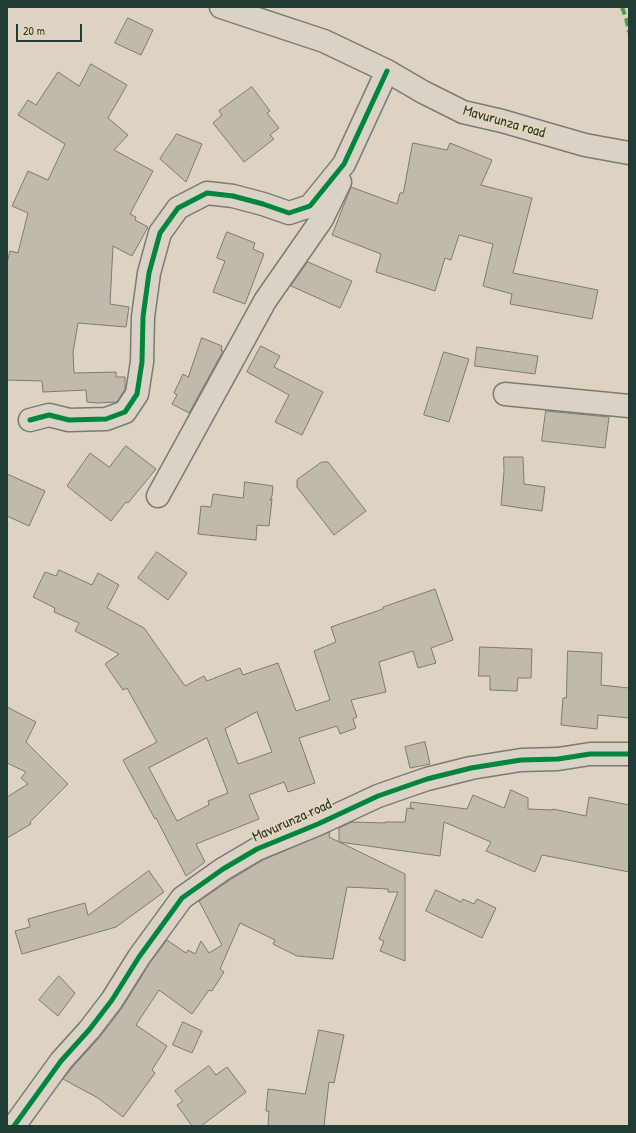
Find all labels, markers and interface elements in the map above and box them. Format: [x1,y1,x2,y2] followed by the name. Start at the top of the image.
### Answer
[18,16,84,42] scale bar
[23,22,45,39] text: 20 m
[461,102,547,142] street label: Mavurunza road
[250,796,334,846] street label: Mavurunza road

